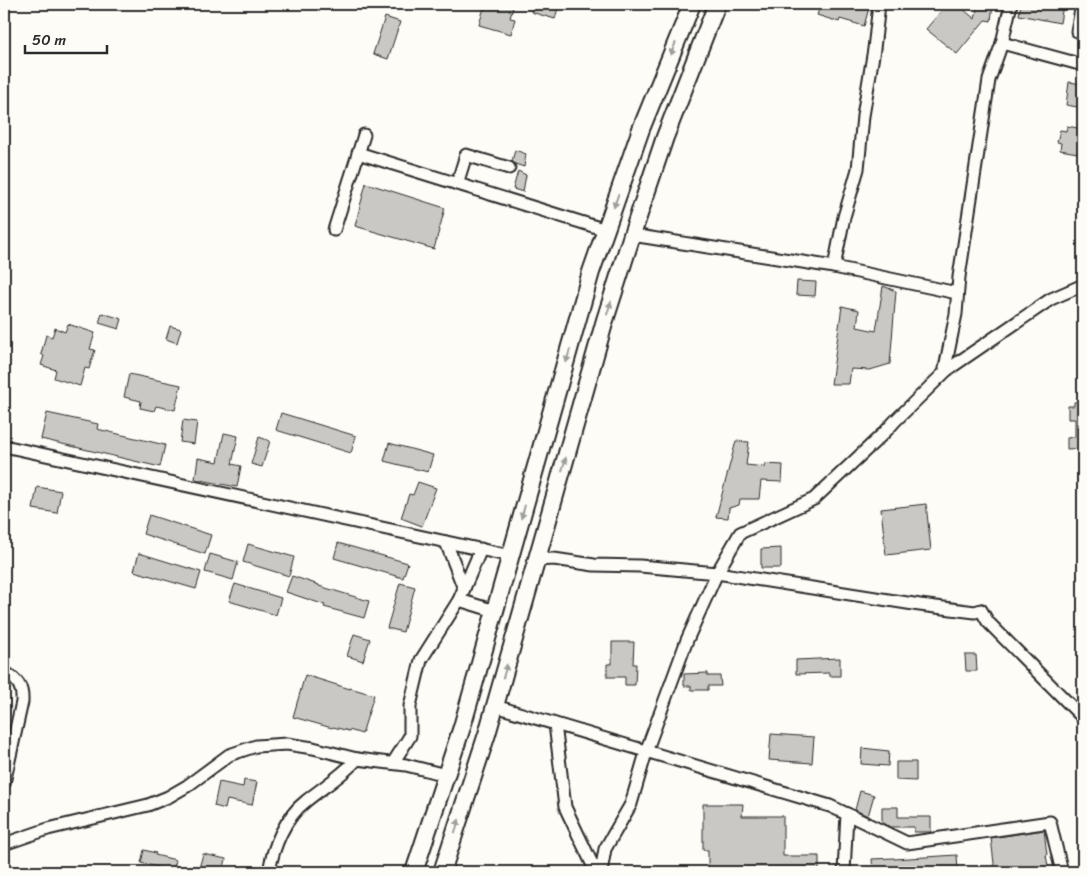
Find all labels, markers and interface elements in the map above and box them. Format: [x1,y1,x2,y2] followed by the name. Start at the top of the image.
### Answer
[25,22,108,54] scale bar
[32,27,67,53] text: 50 m
[669,42,677,56] one-way arrow
[612,194,620,209] one-way arrow
[605,300,613,315] one-way arrow
[564,348,572,364] one-way arrow
[560,456,568,471] one-way arrow
[518,505,526,520] one-way arrow
[501,663,509,678] one-way arrow
[454,818,462,833] one-way arrow

